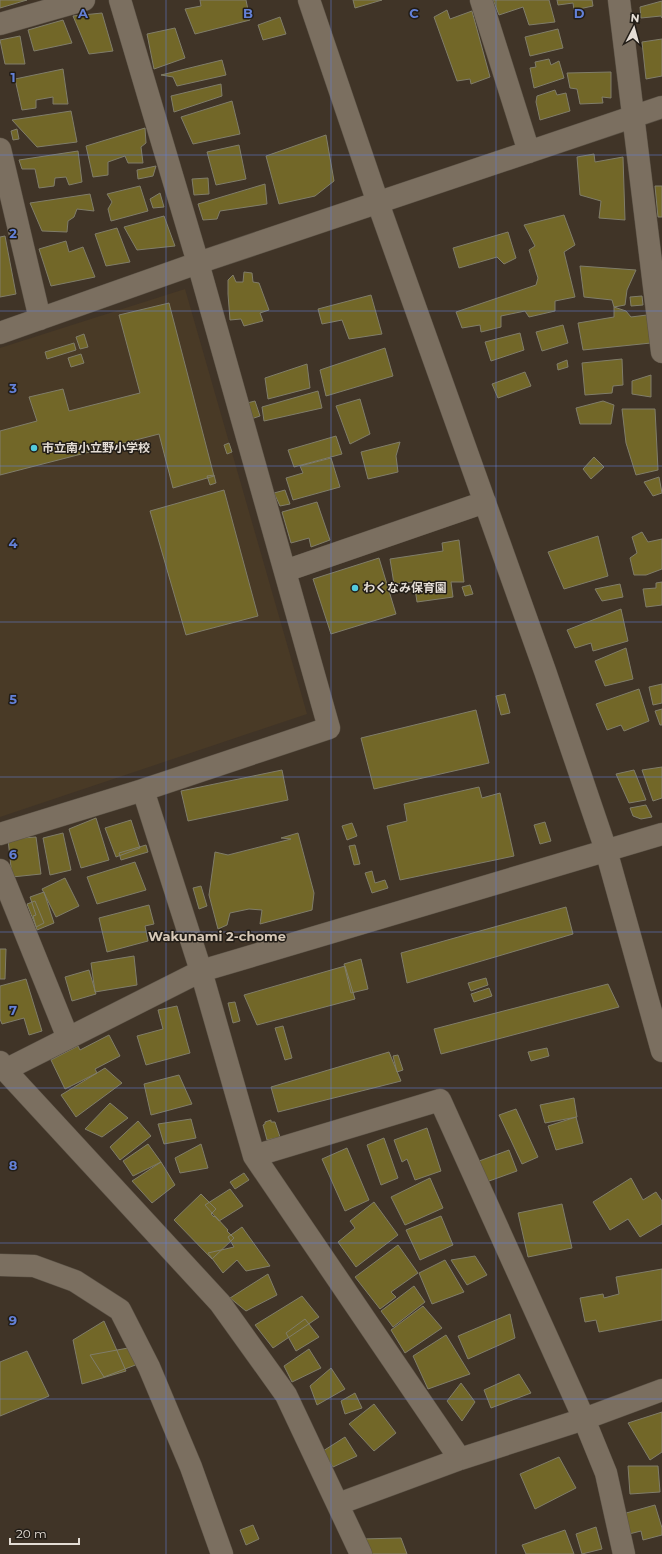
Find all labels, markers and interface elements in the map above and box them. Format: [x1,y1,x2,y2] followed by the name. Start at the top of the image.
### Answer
[77,5,89,21] text: A
[243,5,253,21] text: B
[409,5,419,21] text: C
[574,5,585,21] text: D
[614,8,654,48] north arrow
[630,11,640,25] text: N
[10,69,16,85] text: 1
[9,225,17,241] text: 2
[8,380,17,396] text: 3
[42,440,150,455] place label: 市立南小立野小学校
[29,443,39,453] marker: 市立南小立野小学校
[9,535,18,551] text: 4
[363,580,447,595] place label: わくなみ保育園
[350,583,360,593] marker: わくなみ保育園
[9,691,17,707] text: 5
[9,846,18,862] text: 6
[148,928,286,944] district label: Wakunami 2-chome
[9,1002,17,1018] text: 7
[9,1157,18,1173] text: 8
[9,1312,17,1328] text: 9
[10,1520,79,1546] scale bar
[16,1526,47,1541] text: 20 m

